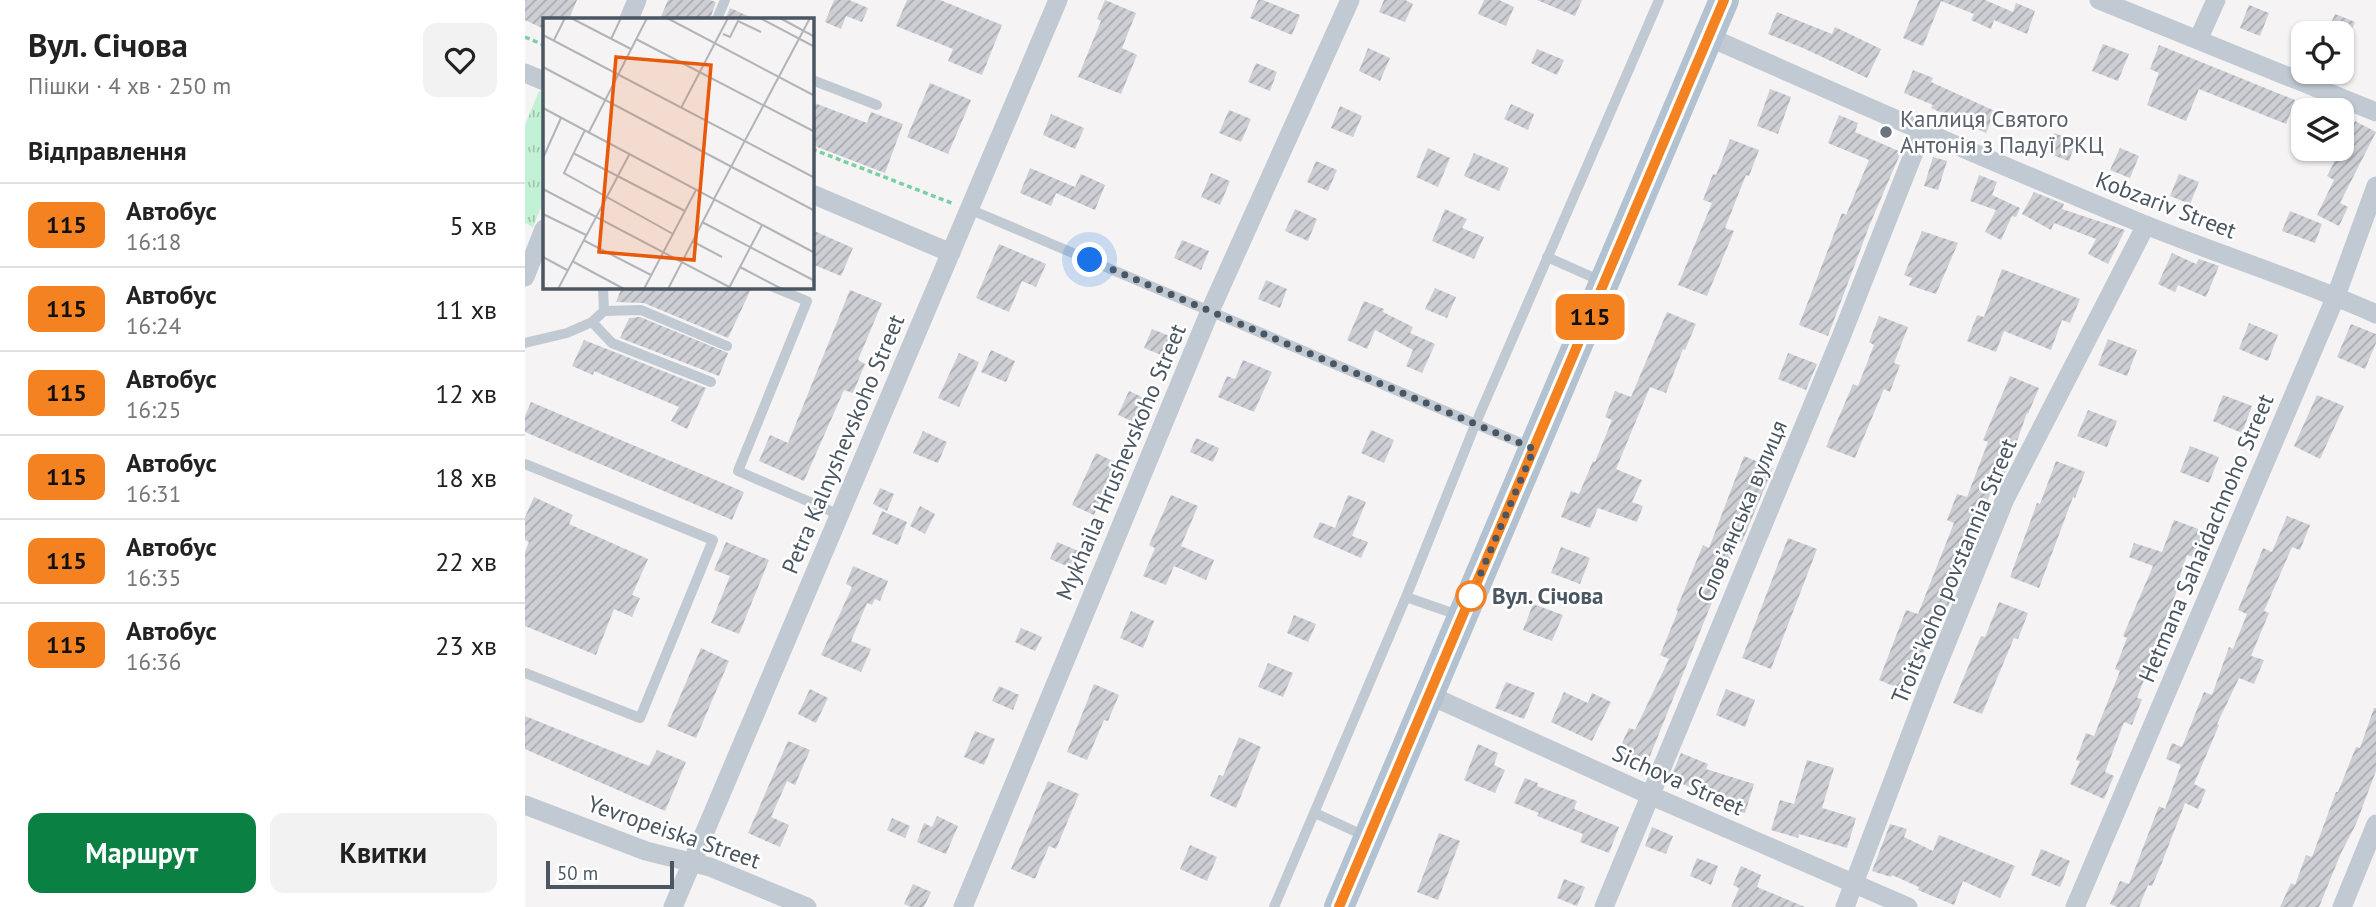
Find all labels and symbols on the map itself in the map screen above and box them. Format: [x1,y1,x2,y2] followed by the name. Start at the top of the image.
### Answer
[543,18,814,289] inset map
[1900,104,2104,159] place label: Каплиця Святого Антонія з Падуї РКЦ
[1878,124,1894,140] marker: Каплиця Святого Антонія з Падуї РКЦ
[2092,164,2241,245] street label: Kobzariv Street
[1072,242,1107,277] your location
[1550,294,1630,340] line badge: 115
[775,310,910,578] street label: Petra Kalnyshevskoho Street
[1049,319,1192,604] street label: Mykhaila Hrushevskoho Street
[2132,389,2280,686] street label: Hetmana Sahaidachnoho Street
[1690,416,1793,606] street label: Словʼянська вулиця
[1884,434,2023,708] street label: Troits'koho povstannia Street
[1456,581,1486,611] marker: Вул. Січова
[1492,581,1603,610] place label: Вул. Січова
[1608,738,1749,821] street label: Sichova Street
[584,788,764,875] street label: Yevropeiska Street
[546,858,674,890] scale bar

